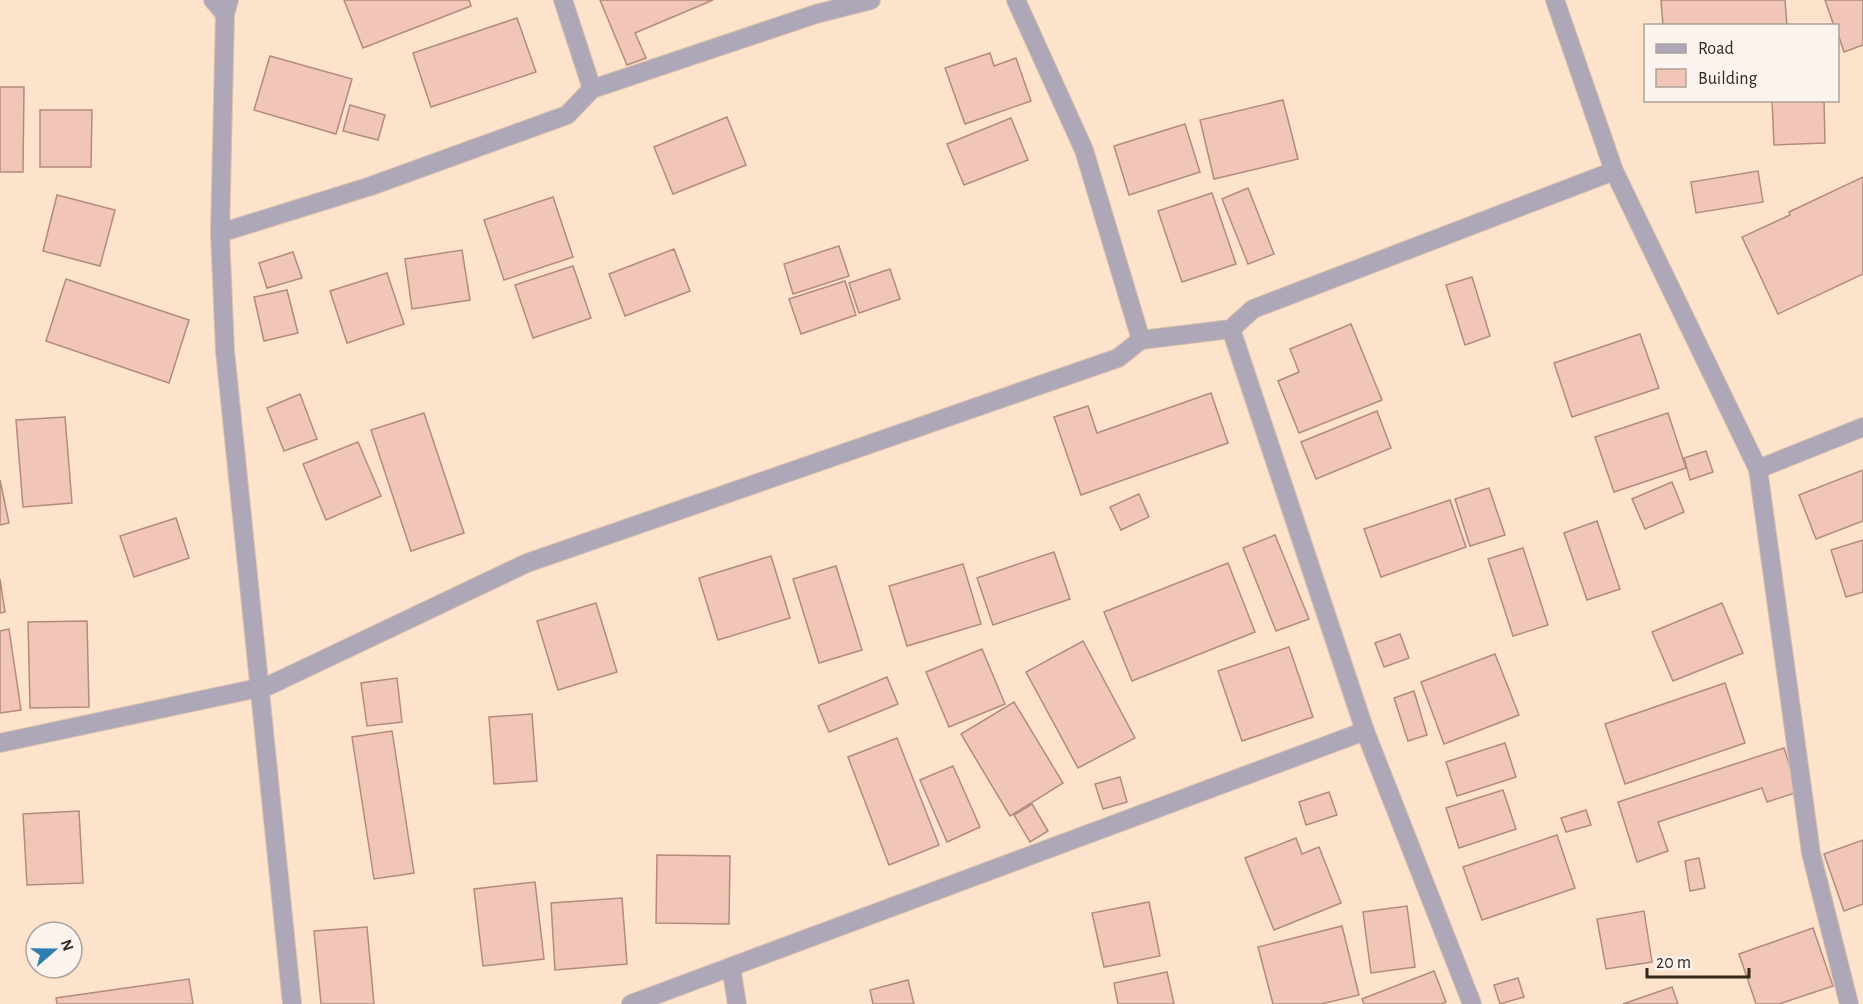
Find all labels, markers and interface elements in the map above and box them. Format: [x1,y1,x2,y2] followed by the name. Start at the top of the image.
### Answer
[1644,24,1839,102] legend
[1698,40,1734,58] text: Road
[1698,70,1758,88] text: Building
[24,920,84,980] north arrow
[58,937,77,953] text: N
[1647,941,1749,979] scale bar
[1656,954,1691,972] text: 20 m

